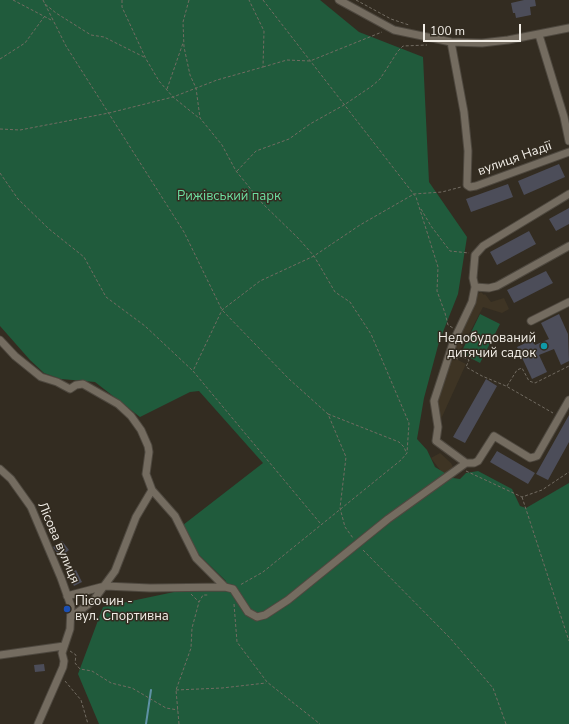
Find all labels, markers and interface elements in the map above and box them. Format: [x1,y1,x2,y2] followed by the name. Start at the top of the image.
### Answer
[425,16,523,42] scale bar
[430,23,465,39] text: 100 m
[476,138,554,180] street label: вулиця Надії
[177,189,281,205] park label: Рижівський парк
[438,331,536,362] place label: Недобудований дитячий садок
[539,341,549,351] marker: Недобудований дитячий садок
[34,500,82,586] street label: Лісова вулиця
[75,594,169,625] place label: Пісочин - вул. Спортивна
[62,604,72,614] marker: Пісочин - вул. Спортивна

